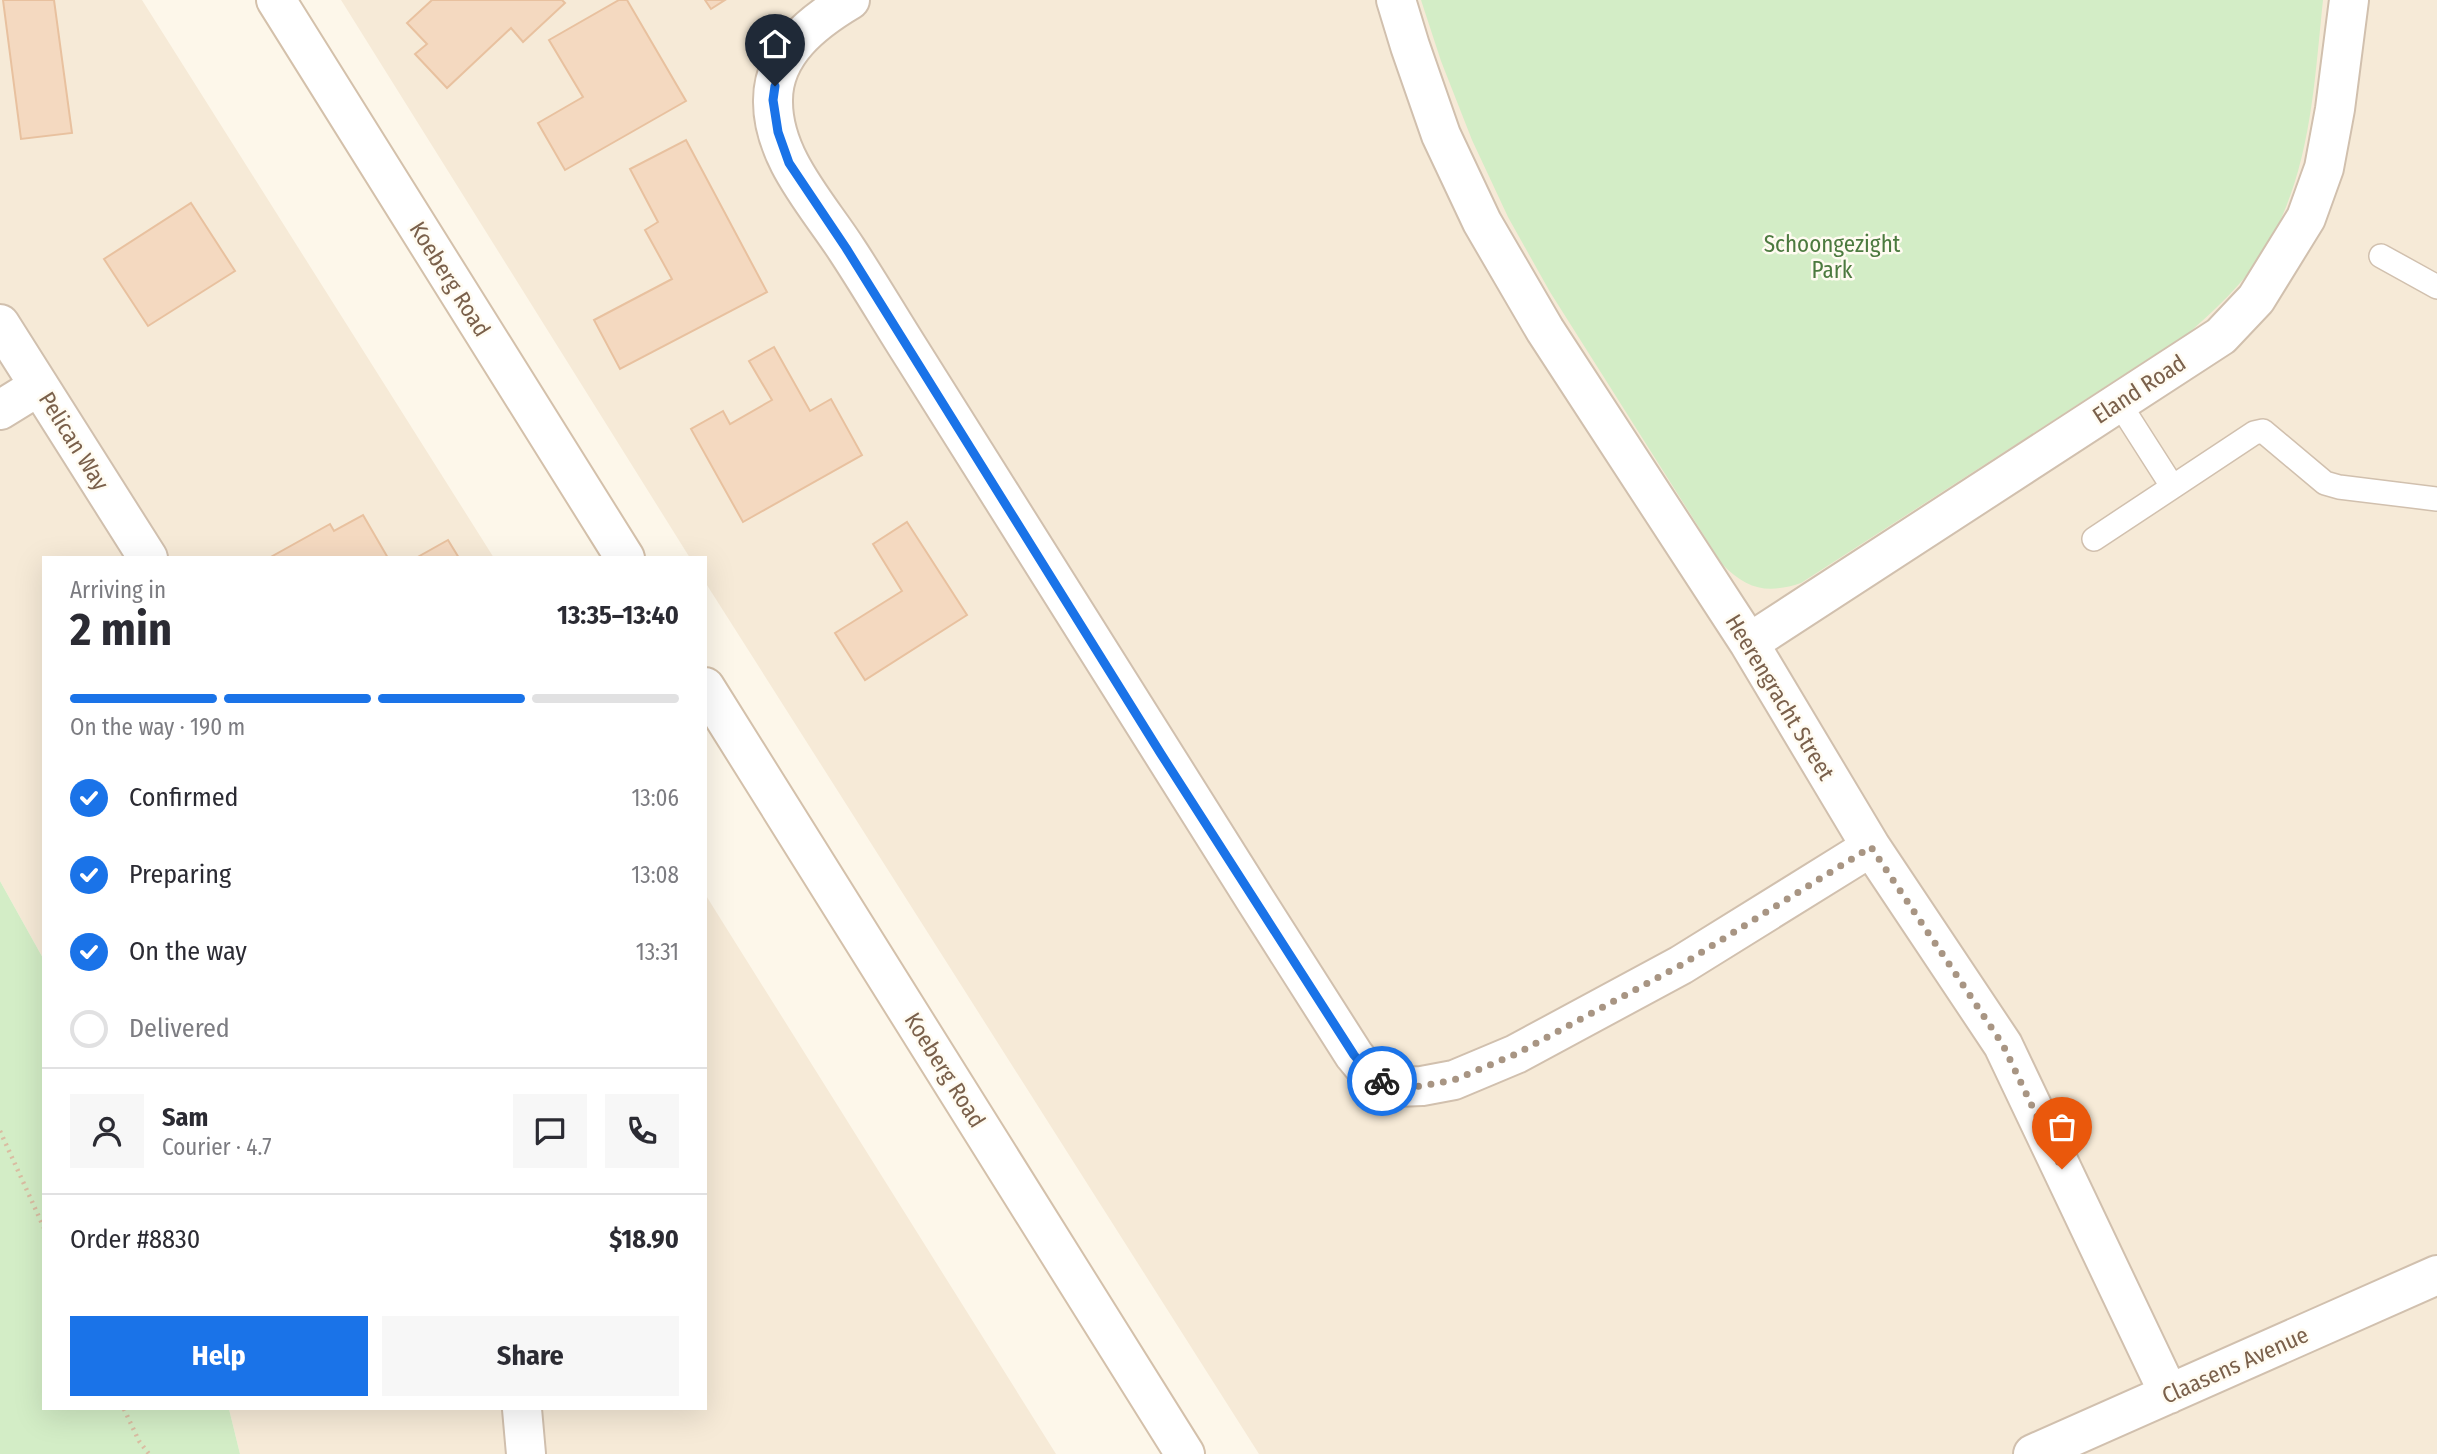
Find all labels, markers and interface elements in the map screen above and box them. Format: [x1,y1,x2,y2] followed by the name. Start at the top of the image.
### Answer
[745,14,805,86] pin
[756,25,794,63] icon: home
[404,216,496,342] street label: Koeberg Road
[1764,230,1901,284] park label: Schoongezight Park
[2087,349,2191,429] street label: Eland Road
[33,387,116,496] street label: Pelican Way
[70,576,166,604] text: Arriving in
[557,600,679,631] text: 13:35–13:40
[70,602,172,657] text: 2 min
[1719,609,1841,785] street label: Heerengracht Street
[70,713,245,741] text: On the way · 190 m
[70,779,108,817] icon: check
[129,782,239,813] text: Confirmed
[631,784,679,812] text: 13:06
[70,856,108,894] icon: check
[129,859,231,890] text: Preparing
[631,861,679,889] text: 13:08
[70,933,108,971] icon: check
[129,936,247,967] text: On the way
[636,938,679,966] text: 13:31
[899,1007,991,1133] street label: Koeberg Road
[129,1013,230,1044] text: Delivered
[1347,1046,1417,1116] courier
[1363,1062,1401,1100] icon: bike
[70,1094,144,1168] button: person
[513,1094,587,1168] button: chat
[605,1094,679,1168] button: phone
[2032,1097,2092,1169] pin
[162,1102,208,1133] text: Sam
[2043,1108,2081,1146] icon: bag
[162,1133,272,1161] text: Courier · 4.7
[70,1224,200,1255] text: Order #8830
[609,1224,679,1255] text: $18.90
[70,1316,368,1396] button: Help
[382,1316,679,1396] button: Share
[2157,1320,2313,1410] street label: Claasens Avenue

